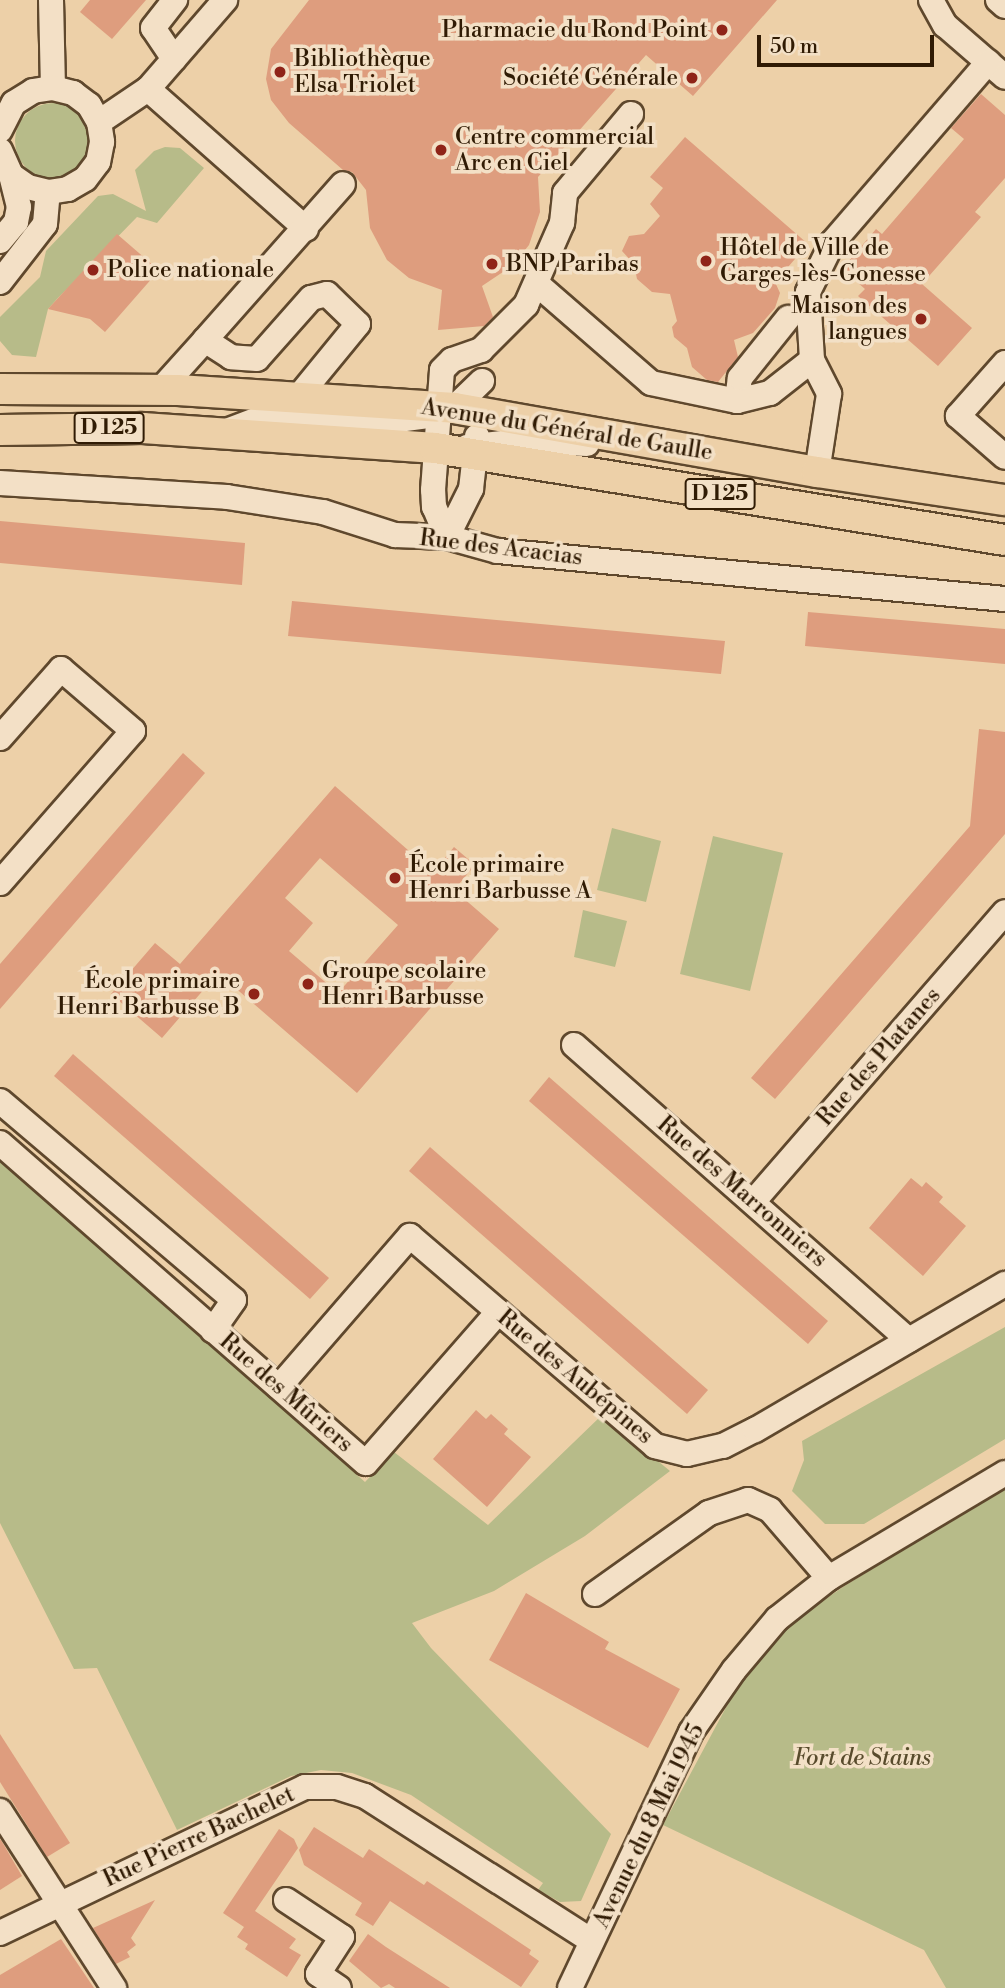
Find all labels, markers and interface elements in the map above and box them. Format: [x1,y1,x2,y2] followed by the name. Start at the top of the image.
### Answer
[442,16,708,44] place label: Pharmacie du Rond Point
[760,21,937,65] scale bar
[714,22,730,38] marker: Pharmacie du Rond Point
[770,34,818,60] text: 50 m
[294,45,431,99] place label: Bibliothèque Elsa Triolet
[272,64,288,80] marker: Bibliothèque Elsa Triolet
[503,64,678,92] place label: Société Générale
[684,70,700,86] marker: Société Générale
[455,123,654,177] place label: Centre commercial Arc en Ciel
[433,142,449,158] marker: Centre commercial Arc en Ciel
[720,234,926,288] place label: Hôtel de Ville de Garges-lès-Gonesse
[506,250,639,278] place label: BNP Paribas
[698,253,714,269] marker: Hôtel de Ville de Garges-lès-Gonesse
[107,256,274,284] place label: Police nationale
[484,256,500,272] marker: BNP Paribas
[85,262,101,278] marker: Police nationale
[791,292,907,346] place label: Maison des langues
[913,311,929,327] marker: Maison des langues
[419,393,715,467] street label: Avenue du Général de Gaulle
[72,410,146,446] road number: D 125
[683,476,757,512] road number: D 125
[418,524,584,572] street label: Rue des Acacias
[409,851,592,905] place label: École primaire Henri Barbusse A
[387,870,403,886] marker: École primaire Henri Barbusse A
[322,957,486,1011] place label: Groupe scolaire Henri Barbusse
[57,967,240,1021] place label: École primaire Henri Barbusse B
[300,976,316,992] marker: Groupe scolaire Henri Barbusse
[811,982,947,1132] street label: Rue des Platanes
[246,986,262,1002] marker: École primaire Henri Barbusse B
[651,1111,833,1273] street label: Rue des Marronniers
[492,1304,658,1450] street label: Rue des Aubépines
[214,1328,358,1458] street label: Rue des Mûriers
[588,1719,710,1933] street label: Avenue du 8 Mai 1945
[793,1744,931,1772] park label: Fort de Stains
[99,1781,299,1893] street label: Rue Pierre Bachelet

